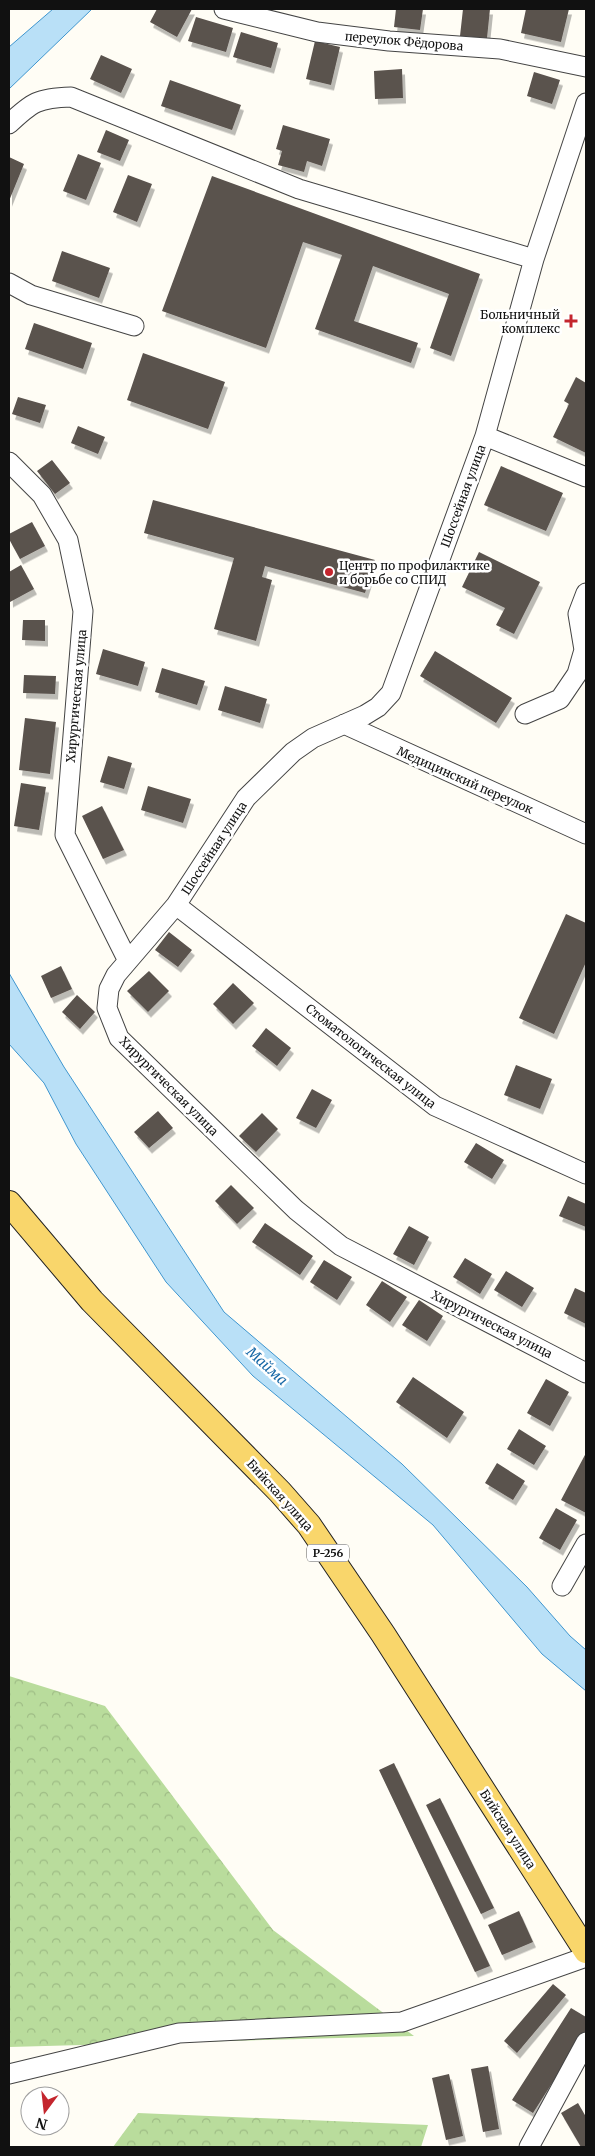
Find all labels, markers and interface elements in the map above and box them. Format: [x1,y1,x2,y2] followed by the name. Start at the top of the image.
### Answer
[344,28,464,54] street label: переулок Фёдорова
[480,307,560,336] place label: Больничный комплекс
[564,314,578,328] marker: Больничный комплекс
[437,442,489,549] street label: Шоссейная улица
[339,558,490,587] place label: Центр по профилактике и борьбе со СПИД
[323,566,335,578] marker: Центр по профилактике и борьбе со СПИД
[63,628,89,763] street label: Хирургическая улица
[395,743,536,817] street label: Медицинский переулок
[178,798,250,898] street label: Шоссейная улица
[303,1001,439,1112] street label: Стоматологическая улица
[116,1033,222,1139] street label: Хирургическая улица
[429,1287,556,1361] street label: Хирургическая улица
[242,1342,291,1389] water label: Майма
[244,1456,317,1534] street label: Бийская улица
[307,1545,349,1562] road number: Р-256
[477,1787,539,1872] street label: Бийская улица
[20,2086,70,2136] north arrow
[34,2113,49,2134] text: N

